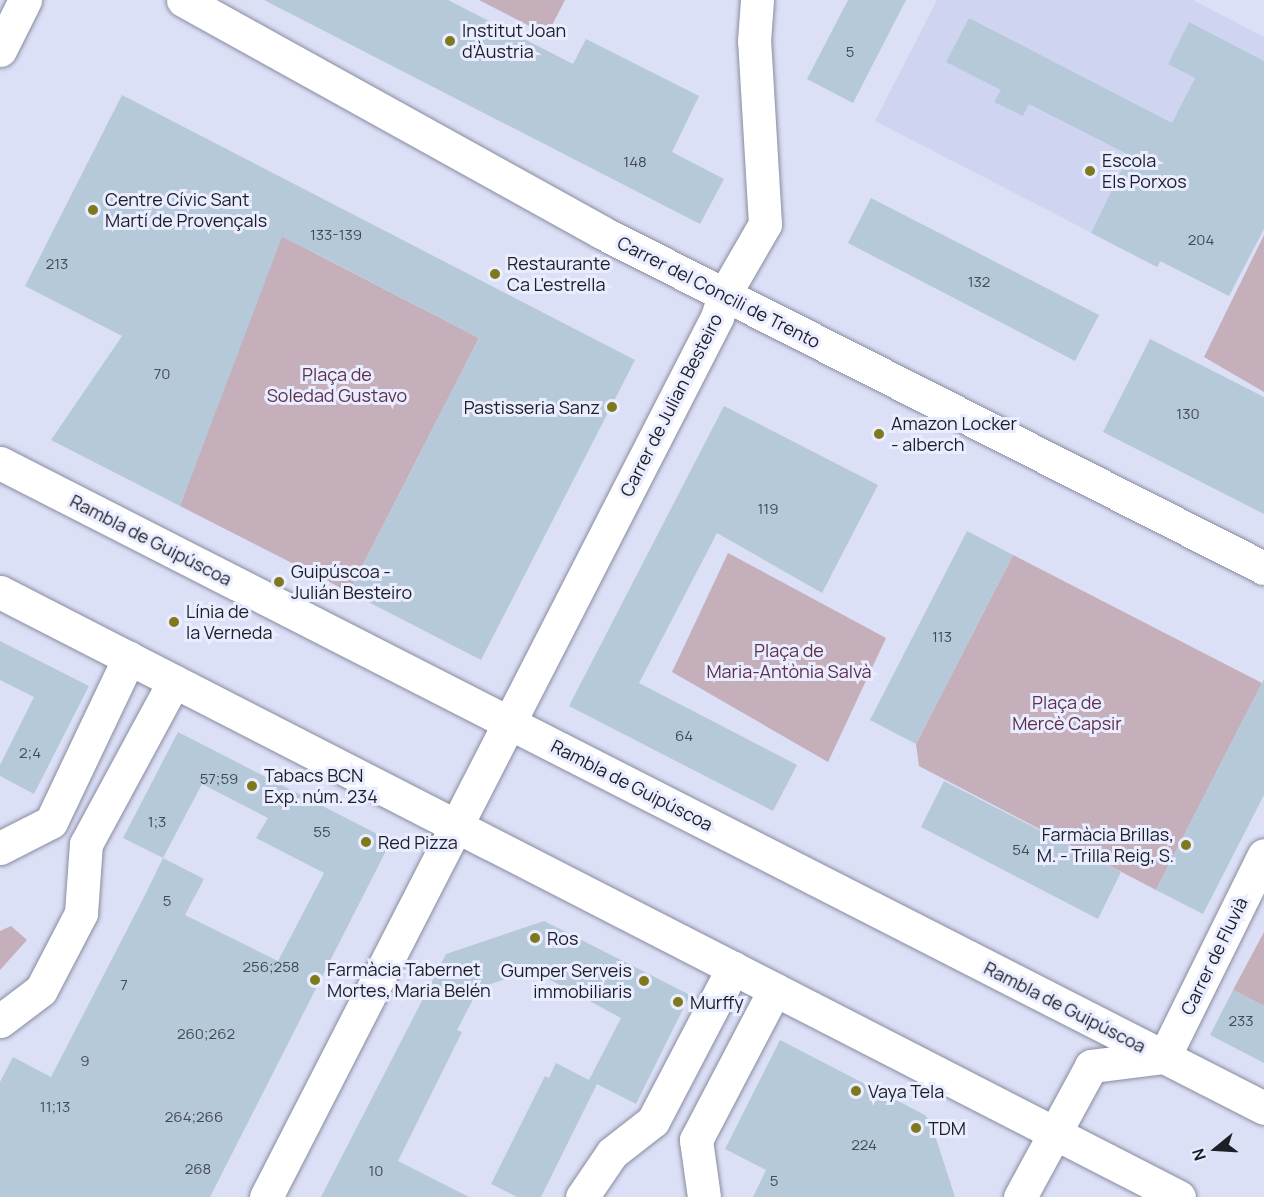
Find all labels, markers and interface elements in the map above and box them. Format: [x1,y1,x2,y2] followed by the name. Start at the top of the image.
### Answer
[462,20,566,63] place label: Institut Joan d'Àustria
[443,34,457,48] marker: Institut Joan d'Àustria
[846,43,854,61] house number: 5
[1102,150,1187,192] place label: Escola Els Porxos
[623,153,647,171] house number: 148
[1083,164,1097,178] marker: Escola Els Porxos
[105,189,267,232] place label: Centre Cívic Sant Martí de Provençals
[86,203,100,217] marker: Centre Cívic Sant Martí de Provençals
[310,226,362,244] house number: 133-139
[614,231,824,353] street label: Carrer del Concili de Trento
[1188,231,1214,249] house number: 204
[507,253,610,296] place label: Restaurante Ca L'estrella
[46,255,68,273] house number: 213
[488,267,502,281] marker: Restaurante Ca L'estrella
[968,273,990,291] house number: 132
[615,310,727,500] street label: Carrer de Julian Besteiro
[267,364,407,406] park label: Plaça de Soledad Gustavo
[154,365,170,383] house number: 70
[464,396,600,418] place label: Pastisseria Sanz
[605,400,619,414] marker: Pastisseria Sanz
[1176,405,1200,423] house number: 130
[891,413,1017,456] place label: Amazon Locker - alberch
[872,427,886,441] marker: Amazon Locker - alberch
[67,490,235,590] street label: Rambla de Guipúscoa
[757,500,779,518] house number: 119
[291,561,412,604] place label: Guipúscoa - Julián Besteiro
[272,575,286,589] marker: Guipúscoa - Julián Besteiro
[186,601,272,644] place label: Línia de la Verneda
[167,615,181,629] marker: Línia de la Verneda
[932,628,952,646] house number: 113
[706,640,872,682] park label: Plaça de Maria-Antònia Salvà
[1012,692,1122,734] park label: Plaça de Mercè Capsir
[675,727,693,745] house number: 64
[548,735,716,835] street label: Rambla de Guipúscoa
[19,744,41,762] house number: 2;4
[264,765,378,808] place label: Tabacs BCN Exp. núm. 234
[200,770,238,788] house number: 57;59
[245,779,259,793] marker: Tabacs BCN Exp. núm. 234
[148,813,166,831] house number: 1;3
[313,823,331,841] house number: 55
[1037,824,1174,866] place label: Farmàcia Brillas, M. - Trilla Reig, S.
[378,831,458,853] place label: Red Pizza
[359,835,373,849] marker: Red Pizza
[1179,838,1193,852] marker: Farmàcia Brillas, M. - Trilla Reig, S.
[1012,841,1030,859] house number: 54
[163,892,171,910] house number: 5
[1176,894,1252,1018] street label: Carrer de Fluvià
[547,927,578,949] place label: Ros
[528,931,542,945] marker: Ros
[981,957,1149,1057] street label: Rambla de Guipúscoa
[242,958,300,976] house number: 256;258
[327,959,491,1002] place label: Farmàcia Tabernet Mortes, Maria Belén
[501,960,632,1002] place label: Gumper Serveis immobiliaris
[308,973,322,987] marker: Farmàcia Tabernet Mortes, Maria Belén
[637,974,651,988] marker: Gumper Serveis immobiliaris
[120,976,128,994] house number: 7
[690,991,744,1013] place label: Murffy
[671,995,685,1009] marker: Murffy
[1228,1012,1254,1030] house number: 233
[177,1025,235,1043] house number: 260;262
[80,1052,90,1070] house number: 9
[868,1080,944,1102] place label: Vaya Tela
[849,1084,863,1098] marker: Vaya Tela
[40,1098,70,1116] house number: 11;13
[165,1108,223,1126] house number: 264;266
[928,1117,966,1139] place label: TDM
[1186,1119,1246,1179] north arrow
[909,1121,923,1135] marker: TDM
[851,1136,877,1154] house number: 224
[1187,1146,1211,1163] text: N
[185,1160,211,1178] house number: 268
[369,1162,383,1180] house number: 10
[770,1172,778,1190] house number: 5

